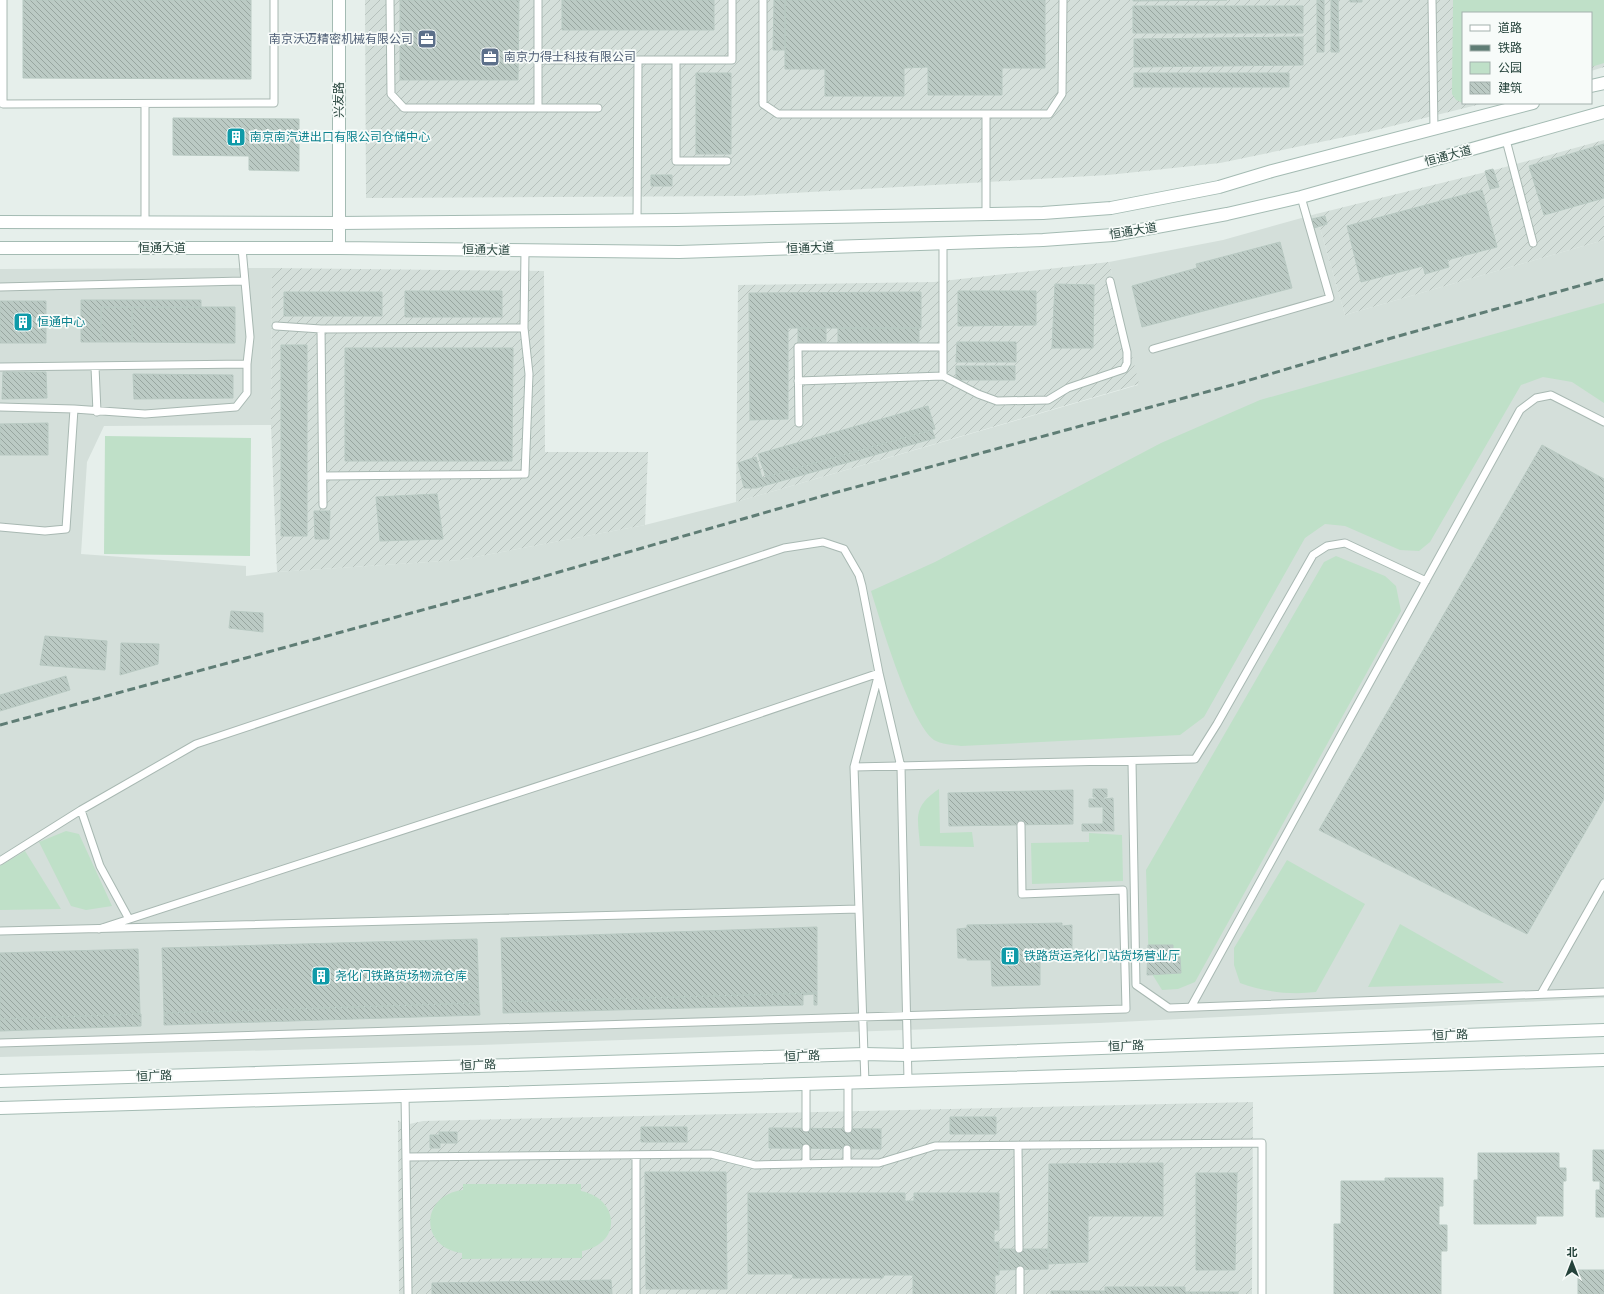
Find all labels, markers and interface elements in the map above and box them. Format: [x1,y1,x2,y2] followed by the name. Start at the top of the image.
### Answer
[1462,12,1592,104] legend
[1498,21,1522,35] text: 道路
[416,28,438,50] office icon: 南京沃迈精密机械有限公司
[269,32,413,46] place label: 南京沃迈精密机械有限公司
[1498,41,1522,55] text: 铁路
[479,46,501,68] office icon: 南京力得士科技有限公司
[504,50,636,64] place label: 南京力得士科技有限公司
[1498,61,1522,75] text: 公园
[1498,81,1522,95] text: 建筑
[332,82,346,118] street label: 兴友路
[225,126,247,148] building icon: 南京南汽进出口有限公司仓储中心
[250,130,430,144] place label: 南京南汽进出口有限公司仓储中心
[1423,143,1473,169] street label: 恒通大道
[1108,220,1158,242] street label: 恒通大道
[786,240,834,256] street label: 恒通大道
[138,241,186,255] street label: 恒通大道
[462,243,510,257] street label: 恒通大道
[12,311,34,333] building icon: 恒通中心
[37,315,85,329] place label: 恒通中心
[999,945,1021,967] building icon: 铁路货运尧化门站货场营业厅
[1024,949,1180,963] place label: 铁路货运尧化门站货场营业厅
[310,965,332,987] building icon: 尧化门铁路货场物流仓库
[335,969,467,983] place label: 尧化门铁路货场物流仓库
[1432,1027,1468,1043] street label: 恒广路
[1108,1038,1144,1054] street label: 恒广路
[784,1048,820,1064] street label: 恒广路
[460,1057,496,1073] street label: 恒广路
[136,1068,172,1084] street label: 恒广路
[1552,1242,1592,1282] north arrow
[1567,1246,1578,1259] text: 北

